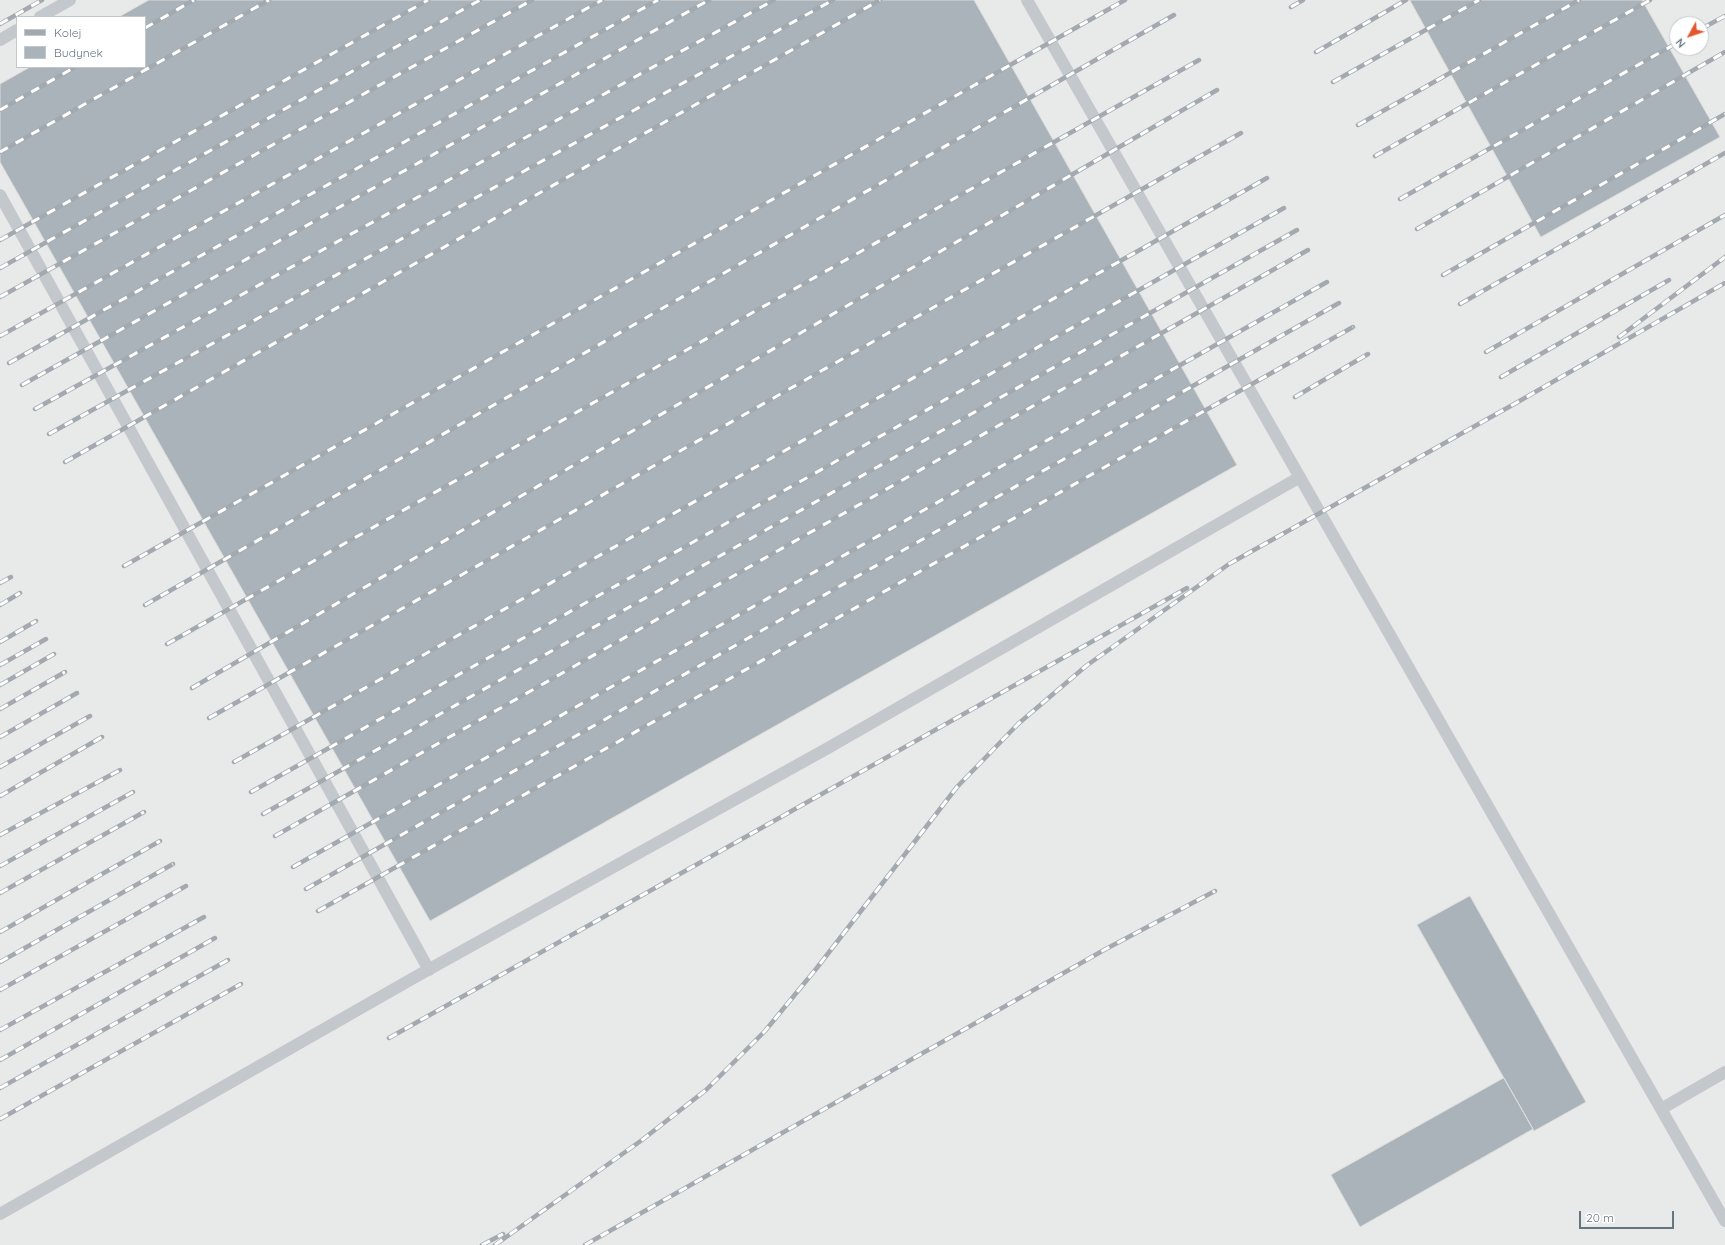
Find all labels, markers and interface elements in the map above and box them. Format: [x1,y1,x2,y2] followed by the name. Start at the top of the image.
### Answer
[16,16,146,68] legend
[1669,16,1709,56] north arrow
[54,25,82,40] text: Kolej
[1673,35,1689,51] text: N
[54,45,103,60] text: Budynek
[1581,1203,1676,1229] scale bar
[1586,1210,1614,1225] text: 20 m

